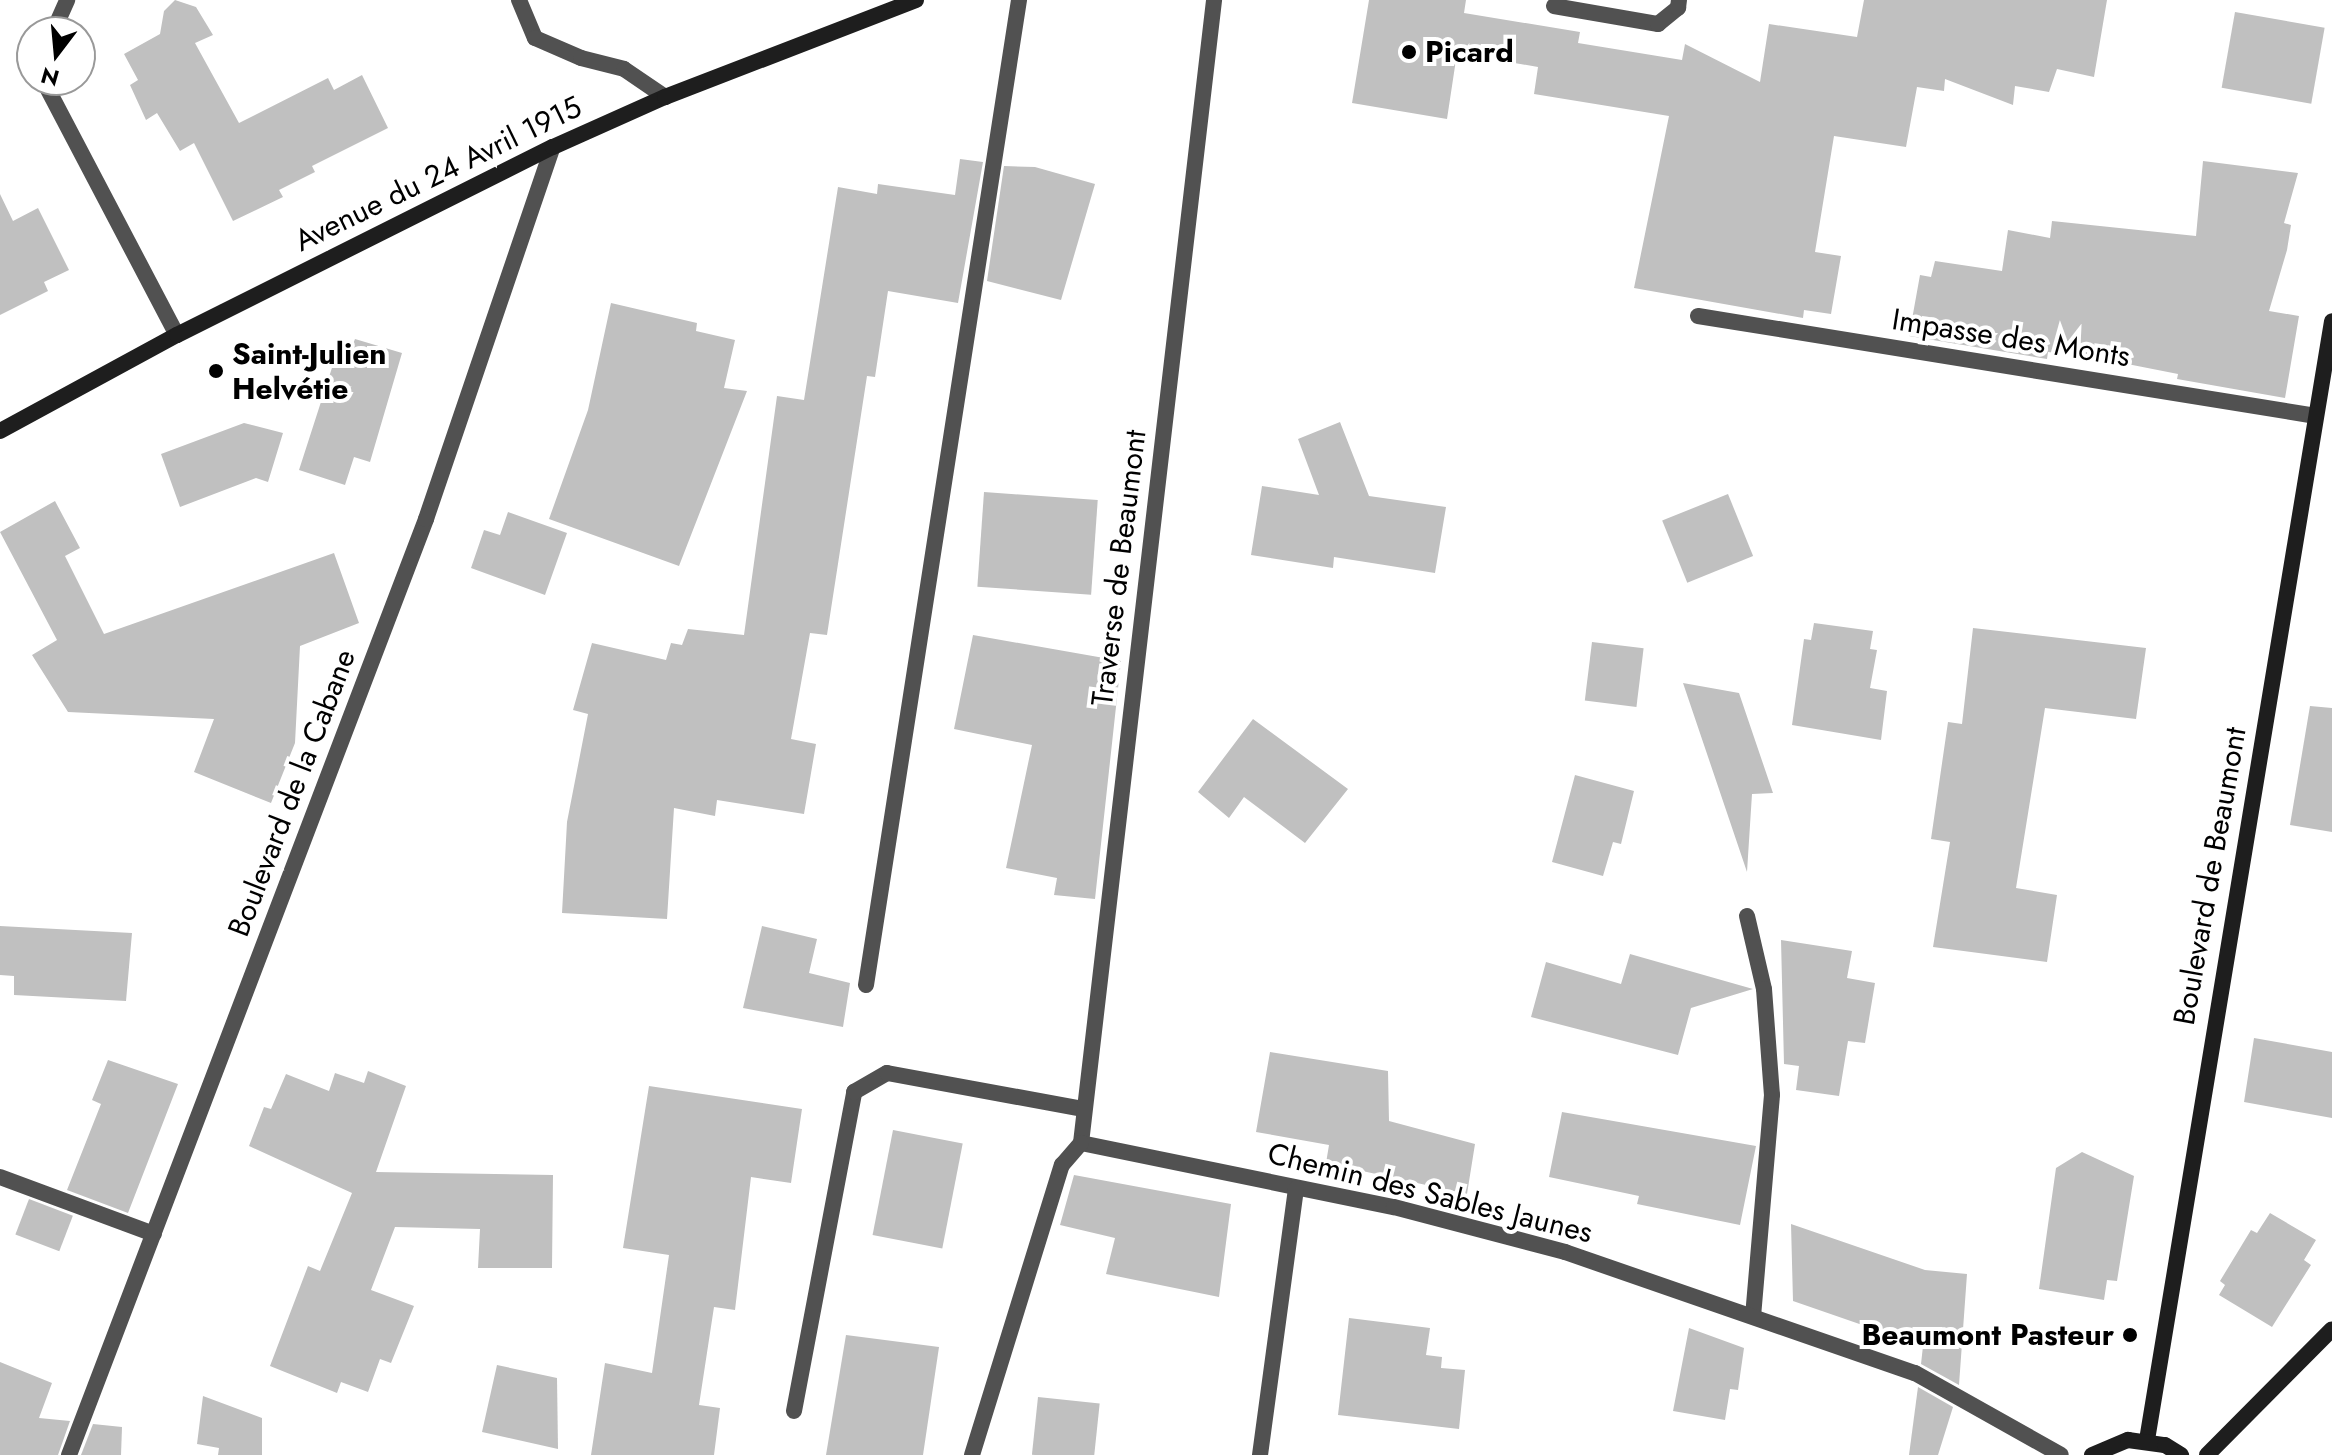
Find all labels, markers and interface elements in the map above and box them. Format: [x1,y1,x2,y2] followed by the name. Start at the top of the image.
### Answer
[16,16,96,96] north arrow
[1425,34,1514,70] place label: Picard
[1400,43,1418,61] marker: Picard
[37,59,63,95] text: N
[289,89,587,259] street label: Avenue du 24 Avril 1915
[1890,301,2132,375] street label: Impasse des Monts
[232,336,387,406] place label: Saint-Julien Helvétie
[207,362,225,380] marker: Saint-Julien Helvétie
[1084,428,1154,708] street label: Traverse de Beaumont
[221,644,363,942] street label: Boulevard de la Cabane
[2166,724,2254,1028] street label: Boulevard de Beaumont
[1264,1135,1596,1251] street label: Chemin des Sables Jaunes
[1861,1317,2114,1353] place label: Beaumont Pasteur
[2121,1326,2139,1344] marker: Beaumont Pasteur

